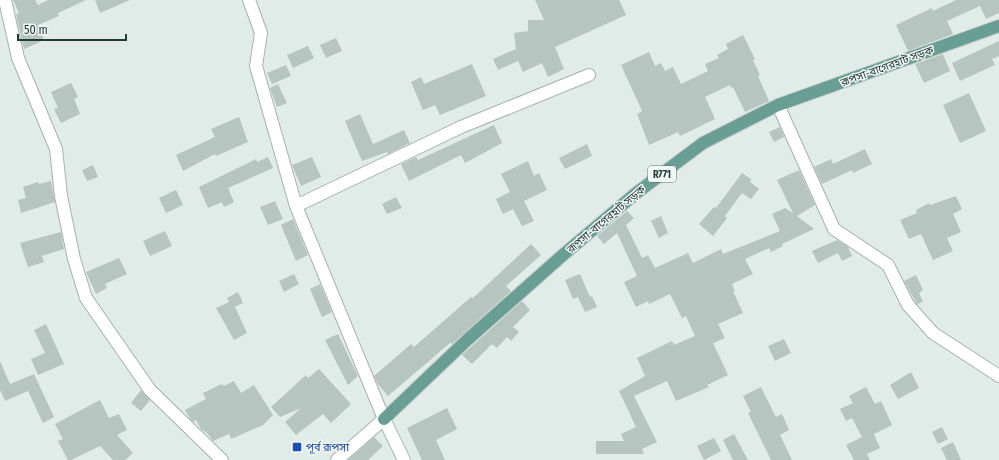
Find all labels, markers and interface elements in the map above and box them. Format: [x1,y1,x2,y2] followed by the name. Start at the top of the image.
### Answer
[18,16,126,42] scale bar
[24,23,48,37] text: 50 m
[838,44,935,90] street label: রূপসা-বাগেরহাট সড়ক
[648,166,676,182] road number: R771
[564,183,648,256] street label: রূপসা-বাগেরহাট সড়ক
[306,440,350,454] place label: পূর্ব রূপসা
[291,441,303,453] marker: পূর্ব রূপসা

